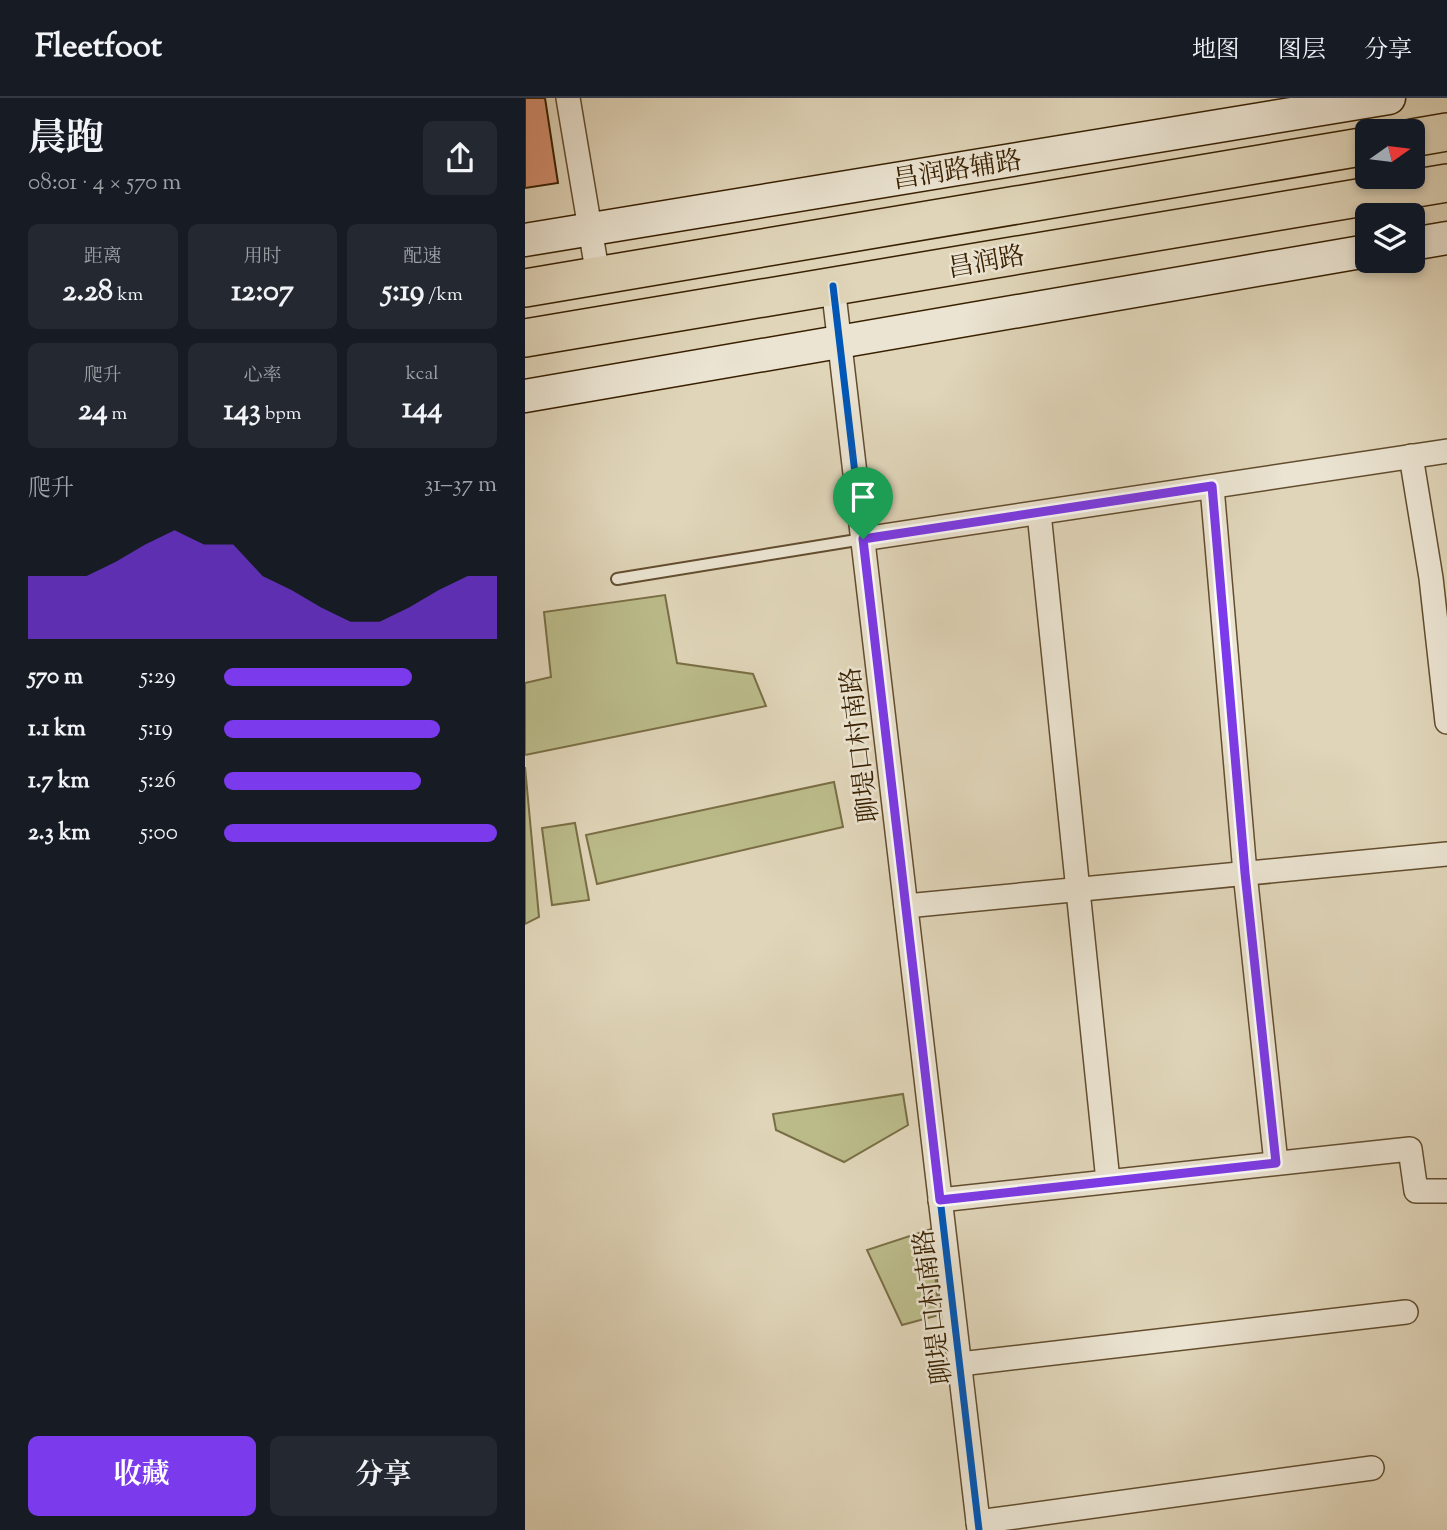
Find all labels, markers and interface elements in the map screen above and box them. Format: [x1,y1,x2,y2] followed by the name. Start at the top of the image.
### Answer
[35,24,162,72] text: Fleetfoot
[1192,34,1240,68] text: 地图
[1278,34,1326,68] text: 图层
[1364,34,1412,68] text: 分享
[28,114,104,168] text: 晨跑
[1355,119,1425,189] north arrow
[1355,119,1425,273] map controls
[423,121,497,195] button: share
[890,143,1024,200] street label: 昌润路辅路
[28,167,181,200] text: 08:01 · 4 × 570 m
[1355,203,1425,273] button: layers
[945,238,1028,288] street label: 昌润路
[84,244,122,271] text: 距离
[243,244,282,271] text: 用时
[403,244,441,271] text: 配速
[62,271,113,314] text: 2.28
[231,271,294,314] text: 12:07
[382,271,424,314] text: 5:19
[113,282,143,309] text: km
[424,282,463,309] text: /km
[406,361,438,388] text: kcal
[84,363,122,390] text: 爬升
[243,363,282,390] text: 心率
[402,388,442,431] text: 144
[78,390,108,433] text: 24
[224,390,261,433] text: 143
[108,401,127,428] text: m
[261,401,301,428] text: bpm
[833,467,893,539] pin
[424,469,497,502] text: 31–37 m
[28,473,74,506] text: 爬升
[844,478,882,516] icon: arrive
[28,661,83,694] text: 570 m
[140,661,176,694] text: 5:29
[834,665,889,824] street label: 聊堤口村南路
[28,713,86,746] text: 1.1 km
[140,713,173,746] text: 5:19
[28,765,90,798] text: 1.7 km
[140,765,176,798] text: 5:26
[28,817,90,850] text: 2.3 km
[140,817,178,850] text: 5:00
[907,1227,962,1386] street label: 聊堤口村南路
[28,1436,256,1516] button: 收藏
[270,1436,497,1516] button: 分享

